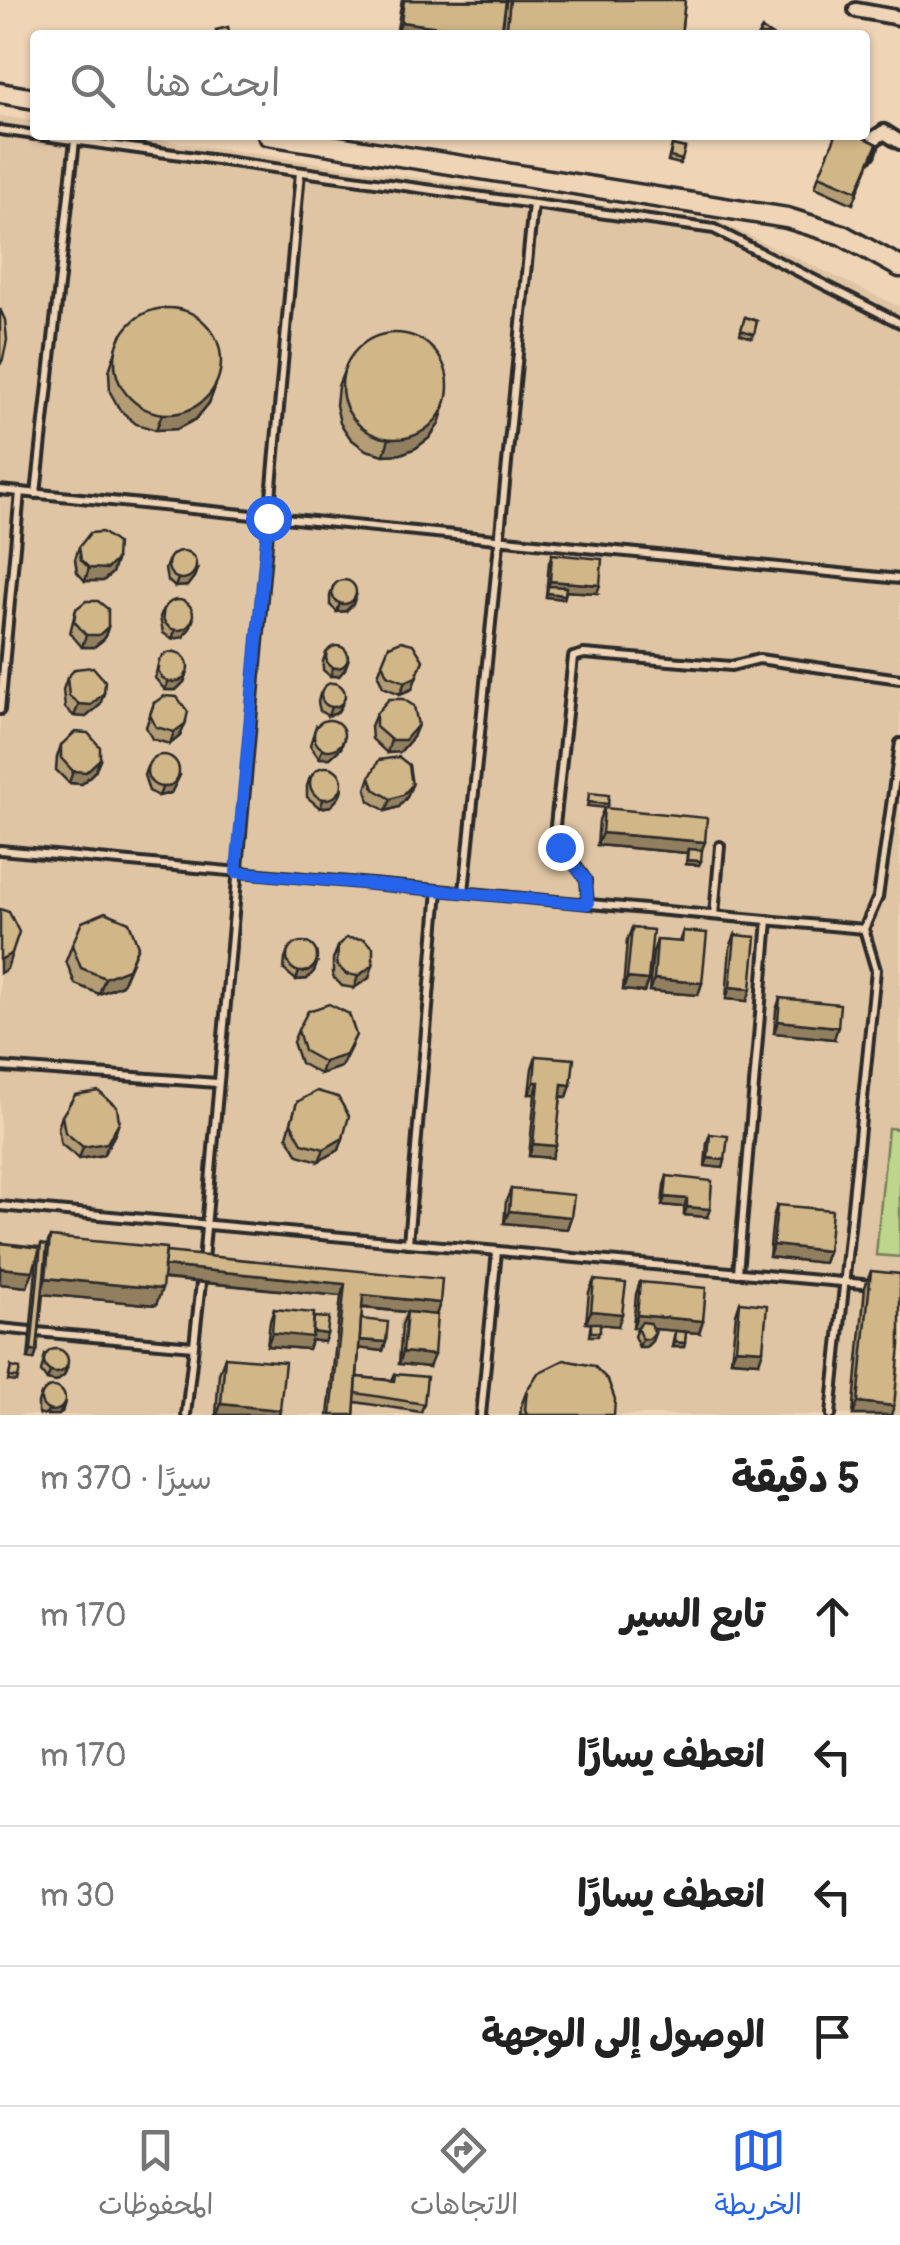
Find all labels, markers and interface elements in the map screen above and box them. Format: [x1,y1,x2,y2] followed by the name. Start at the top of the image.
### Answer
[30,30,870,140] search box
[65,58,120,113] icon: search
[145,60,280,108] text: ابحث هنا
[246,496,292,542] route start
[538,825,584,871] route end
[731,1453,860,1505] text: 5 دقيقة
[40,1459,212,1499] text: سيرًا · 370 m
[805,1589,860,1644] icon: ahead
[621,1591,765,1639] text: تابع السير
[40,1596,127,1636] text: 170 m
[805,1729,860,1784] icon: left
[577,1731,765,1779] text: انعطف يسارًا
[40,1736,127,1776] text: 170 m
[805,1869,860,1924] icon: left
[577,1871,765,1919] text: انعطف يسارًا
[40,1876,115,1916] text: 30 m
[805,2009,860,2064] icon: arrive
[481,2011,765,2059] text: الوصول إلى الوجهة
[98,2123,214,2229] tab: المحفوظات
[410,2123,518,2229] tab: الاتجاهات
[714,2123,802,2229] tab: الخريطة

